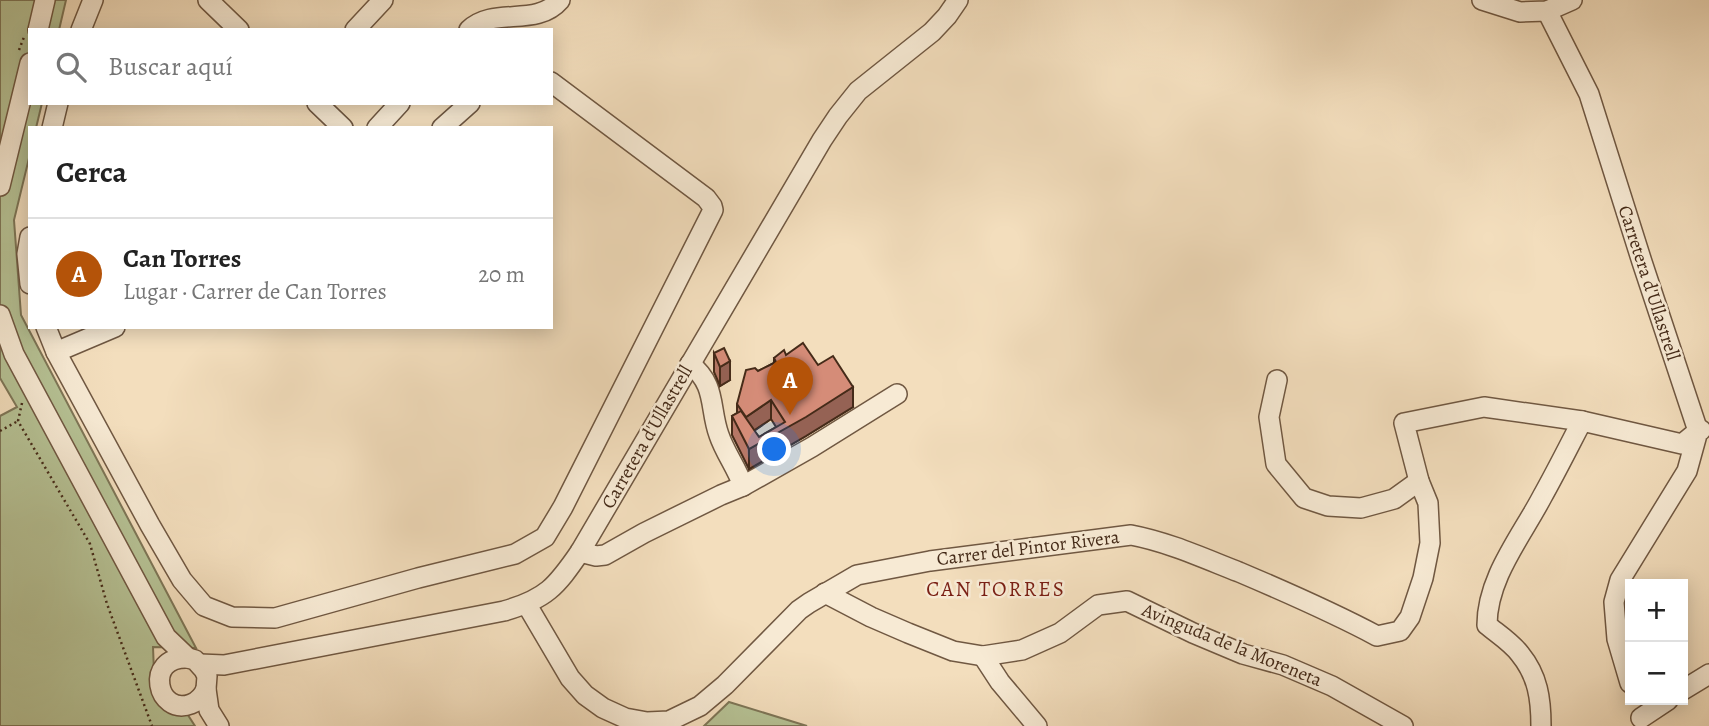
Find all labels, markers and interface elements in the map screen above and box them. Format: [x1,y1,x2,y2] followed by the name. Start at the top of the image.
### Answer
[28,28,553,105] search box
[52,48,90,86] icon: search
[108,49,233,84] text: Buscar aquí
[56,152,127,192] text: Cerca
[1612,202,1686,364] street label: Carretera d'Ullastrell
[123,241,241,276] text: Can Torres
[72,259,86,290] text: A
[478,259,525,290] text: 20 m
[123,276,387,307] text: Lugar · Carrer de Can Torres
[767,357,813,415] pin: A
[595,360,699,513] street label: Carretera d'Ullastrell
[757,432,791,466] your location
[935,524,1121,572] street label: Carrer del Pintor Rivera
[926,575,1066,603] district label: CAN TORRES
[1625,579,1688,705] map controls
[1625,579,1688,642] button: +
[1137,597,1326,693] street label: Avinguda de la Moreneta
[1625,642,1688,705] button: −

